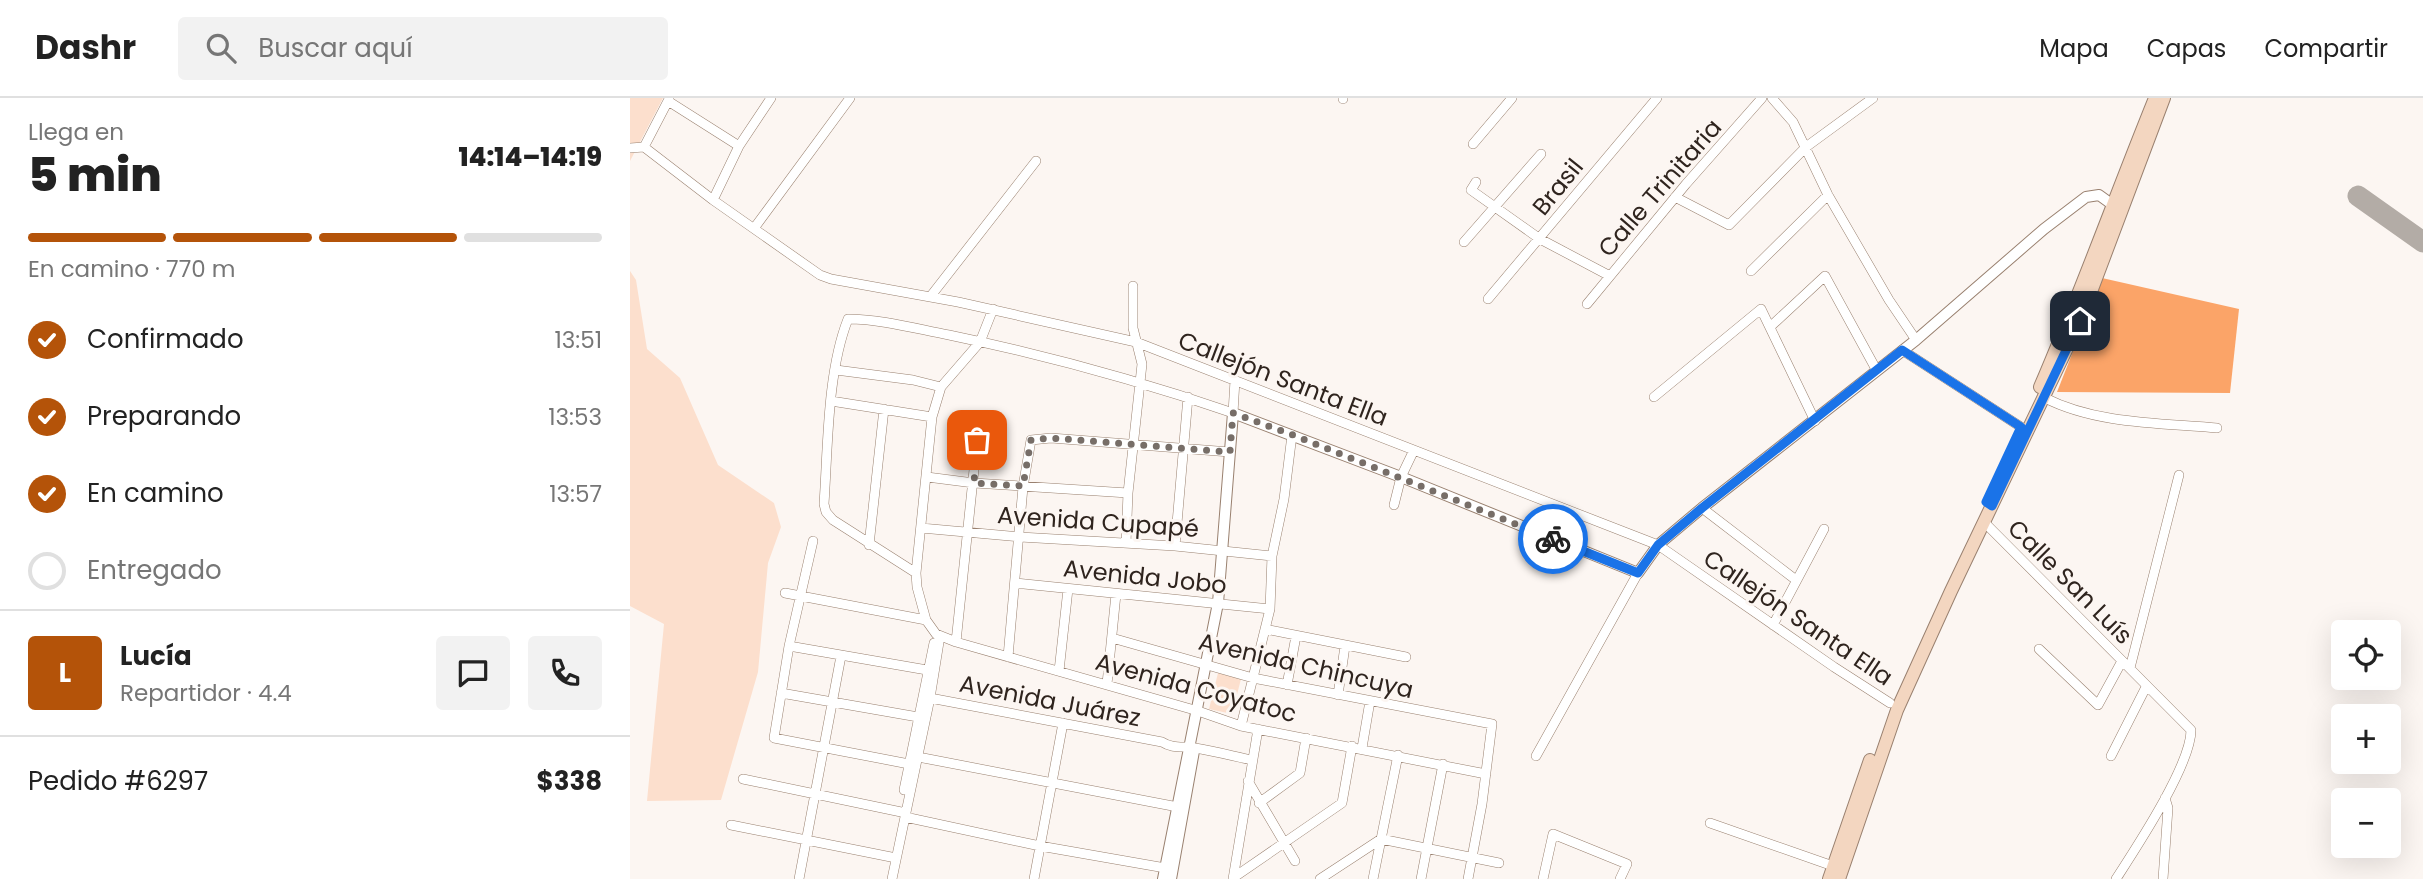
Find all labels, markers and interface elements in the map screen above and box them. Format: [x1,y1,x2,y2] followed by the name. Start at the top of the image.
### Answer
[178,17,668,80] search box
[35,24,136,71] text: Dashr
[202,29,240,67] icon: search
[258,30,413,66] text: Buscar aquí
[2039,32,2109,65] text: Mapa
[2147,32,2226,65] text: Capas
[2264,32,2388,65] text: Compartir
[1590,112,1729,264] street label: Calle Trinitaria
[28,116,124,148] text: Llega en
[458,139,602,175] text: 14:14–14:19
[28,143,162,207] text: 5 min
[1525,151,1591,222] street label: Brasil
[28,253,236,285] text: En camino · 770 m
[2050,291,2110,351] pin
[2061,302,2099,340] icon: home
[28,321,66,359] icon: check
[87,321,244,357] text: Confirmado
[1174,323,1393,434] street label: Callejón Santa Ella
[554,324,602,356] text: 13:51
[28,398,66,436] icon: check
[87,398,241,434] text: Preparando
[548,401,602,433] text: 13:53
[947,410,1007,470] pin
[958,421,996,459] icon: bag
[28,475,66,513] icon: check
[87,475,224,511] text: En camino
[549,478,602,510] text: 13:57
[996,498,1200,545] street label: Avenida Cupapé
[1518,504,1588,574] courier
[2001,512,2140,651] street label: Calle San Luís
[1534,520,1572,558] icon: bike
[1697,542,1899,693] street label: Callejón Santa Ella
[87,552,222,588] text: Entregado
[1062,552,1228,602] street label: Avenida Jobo
[2331,620,2401,858] map controls
[2331,620,2401,690] button: locate
[1195,625,1417,706] street label: Avenida Chincuya
[436,636,510,710] button: chat
[528,636,602,710] button: phone
[120,638,192,674] text: Lucía
[1092,645,1300,730] street label: Avenida Coyatoc
[59,655,71,691] text: L
[957,667,1143,734] street label: Avenida Juárez
[120,677,292,709] text: Repartidor · 4.4
[2331,704,2401,774] button: +
[28,763,208,799] text: Pedido #6297
[537,763,602,799] text: $338
[2331,788,2401,858] button: −

